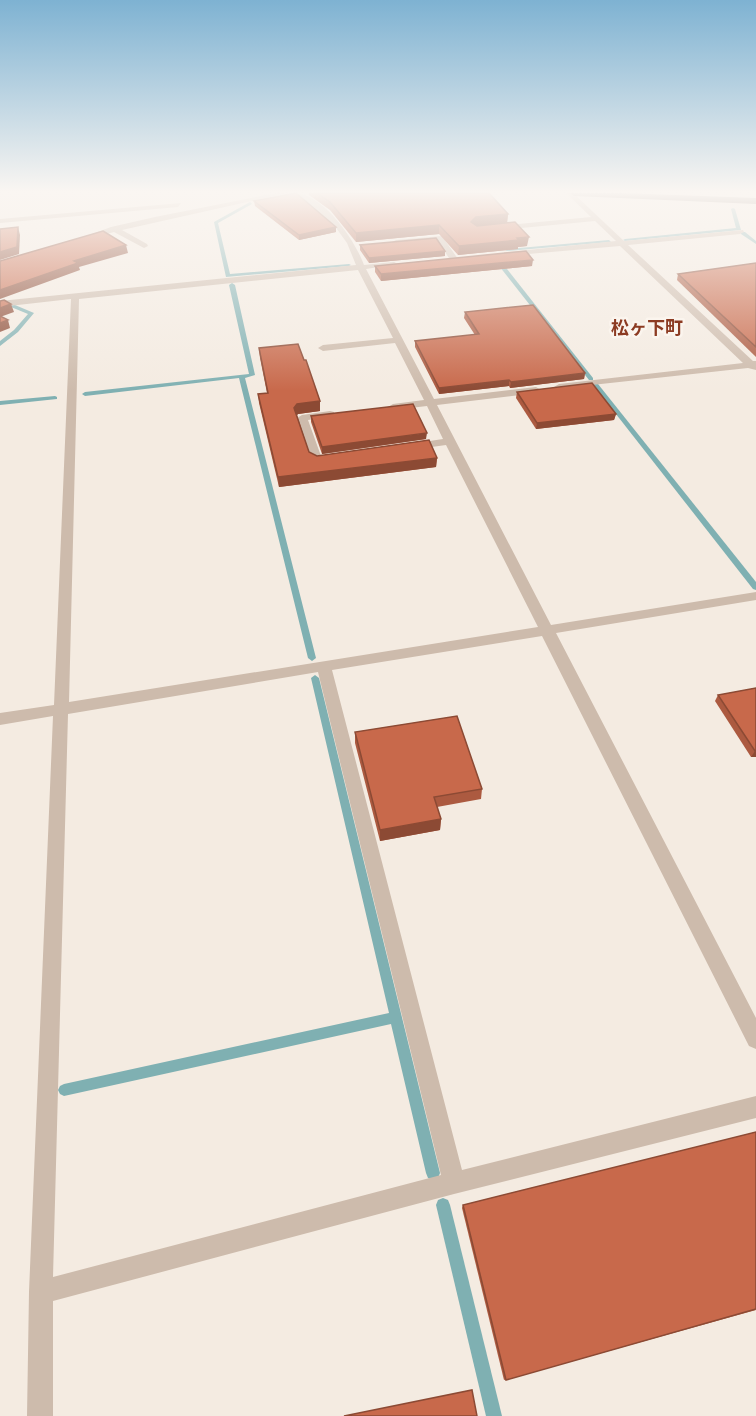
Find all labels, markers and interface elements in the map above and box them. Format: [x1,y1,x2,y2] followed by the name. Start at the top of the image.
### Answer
[611,318,683,338] district label: 松ヶ下町

